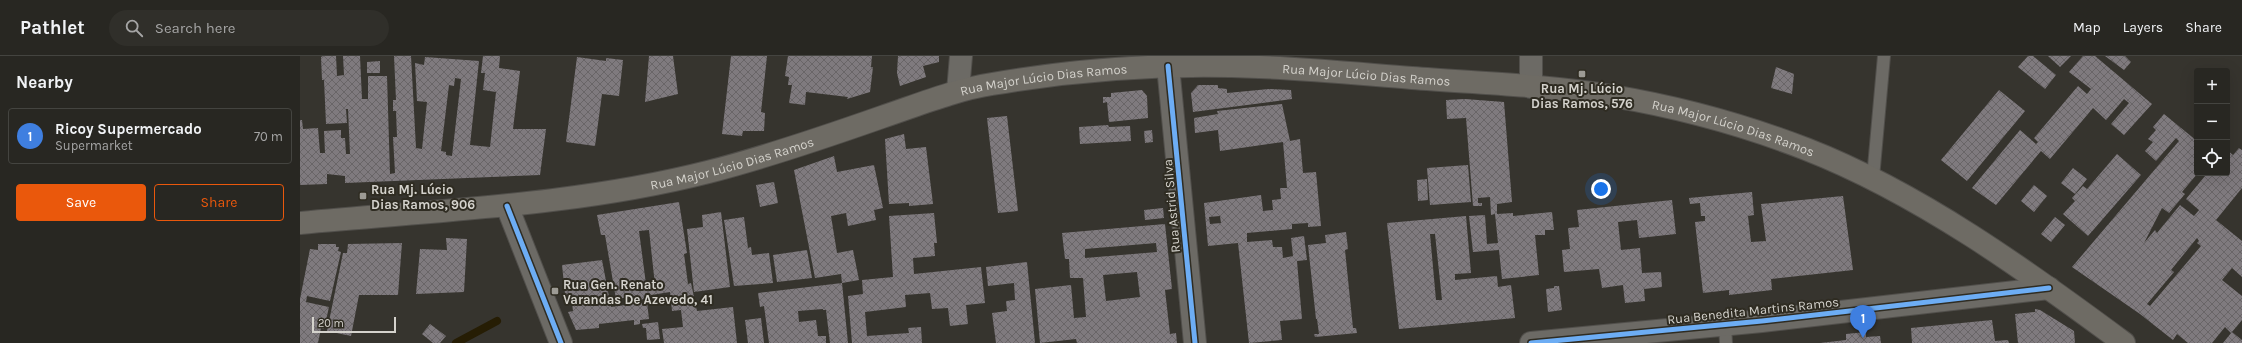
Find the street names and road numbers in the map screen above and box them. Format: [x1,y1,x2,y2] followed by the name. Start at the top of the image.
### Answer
[958,61,1128,99] street label: Rua Major Lúcio Dias Ramos
[1282,61,1451,89] street label: Rua Major Lúcio Dias Ramos
[1651,97,1817,160] street label: Rua Major Lúcio Dias Ramos
[649,134,816,193] street label: Rua Major Lúcio Dias Ramos
[1160,159,1183,253] street label: Rua Astrid Silva
[1666,294,1840,327] street label: Rua Benedita Martins Ramos

